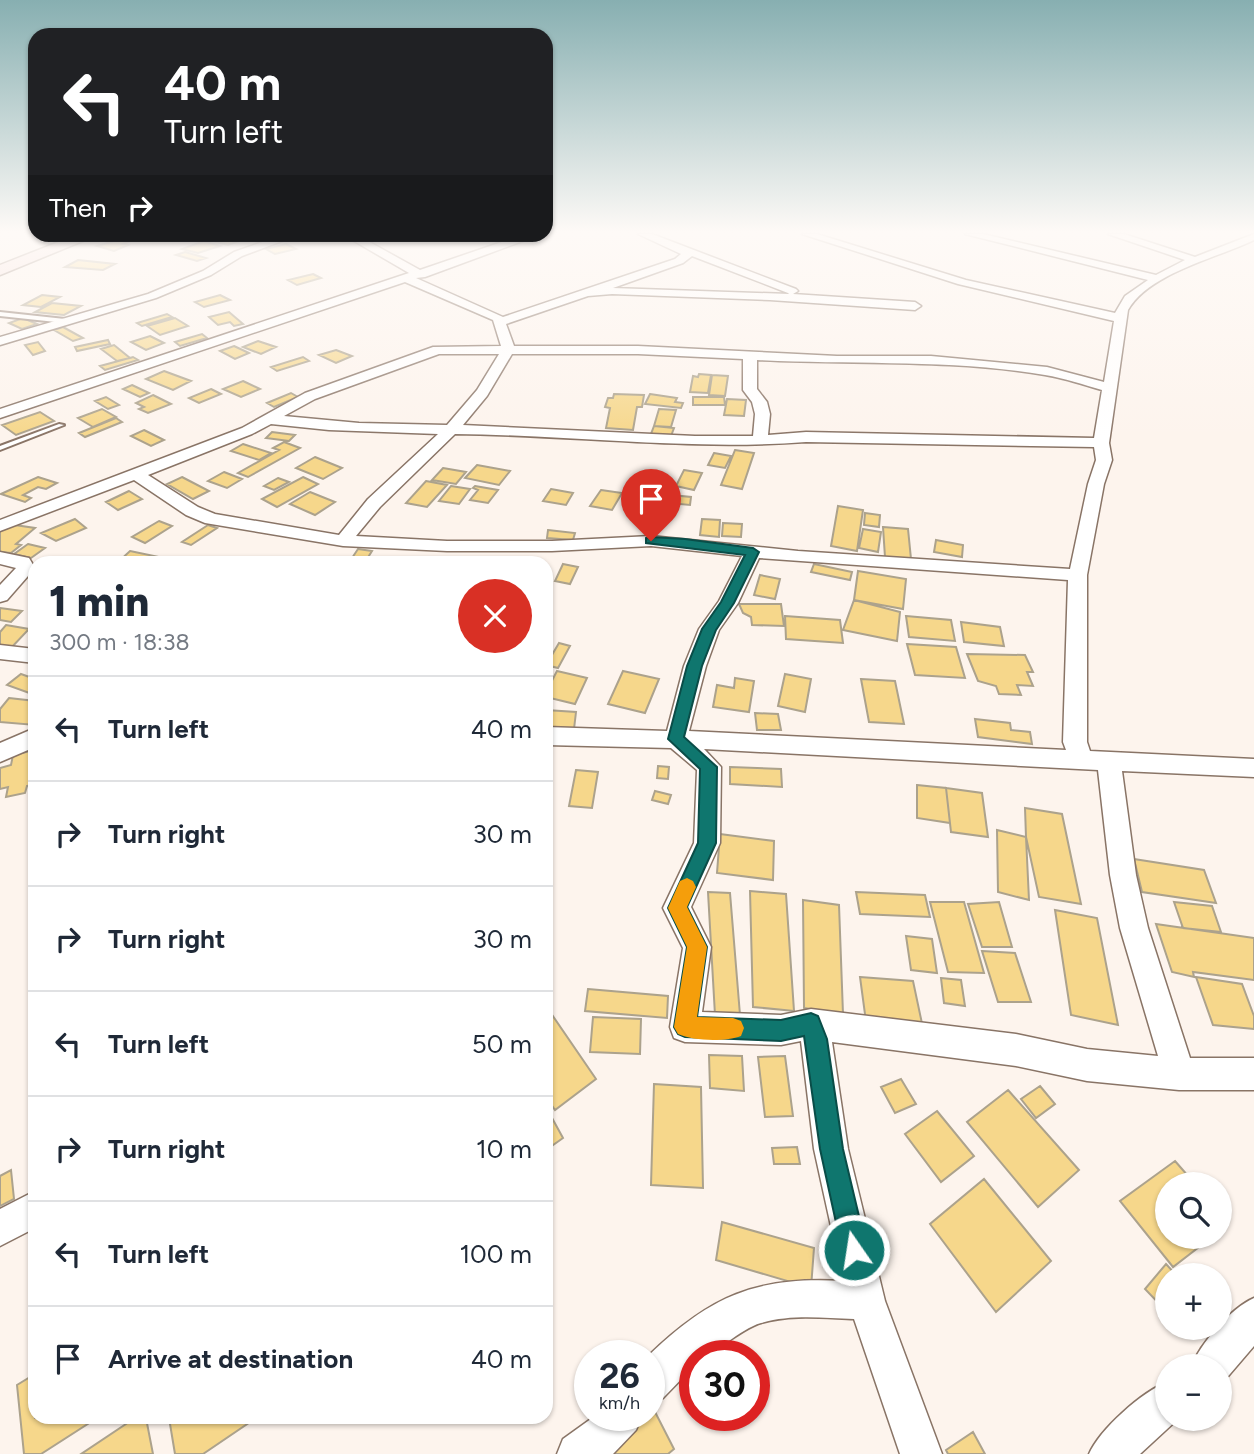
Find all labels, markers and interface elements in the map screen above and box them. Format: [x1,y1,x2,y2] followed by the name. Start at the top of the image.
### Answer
[164,53,281,112] text: 40 m
[49,56,140,147] icon: left
[164,113,283,151] text: Turn left
[121,189,159,227] icon: right
[49,192,107,224] text: Then
[621,469,681,541] pin
[632,480,670,518] icon: arrive
[49,576,149,627] text: 1 min
[458,579,532,653] button: close
[49,628,190,656] text: 300 m · 18:38
[49,710,87,748] icon: left
[108,713,209,745] text: Turn left
[471,713,532,745] text: 40 m
[49,815,87,853] icon: right
[108,818,225,850] text: Turn right
[473,818,532,850] text: 30 m
[49,920,87,958] icon: right
[108,923,225,955] text: Turn right
[473,923,532,955] text: 30 m
[49,1025,87,1063] icon: left
[108,1028,209,1060] text: Turn left
[472,1028,532,1060] text: 50 m
[49,1130,87,1168] icon: right
[108,1133,225,1165] text: Turn right
[476,1133,532,1165] text: 10 m
[1155,1172,1232,1431] map controls
[1155,1172,1232,1249] button: search
[817,1213,891,1287] position arrow
[49,1235,87,1273] icon: left
[108,1238,209,1270] text: Turn left
[459,1238,532,1270] text: 100 m
[1155,1263,1232,1340] button: +
[49,1340,87,1378] icon: arrive
[679,1340,770,1431] speed limit sign: 30
[108,1343,353,1375] text: Arrive at destination
[471,1343,532,1375] text: 40 m
[1155,1354,1232,1431] button: −
[599,1355,640,1397] text: 26
[599,1392,640,1414] text: km/h

